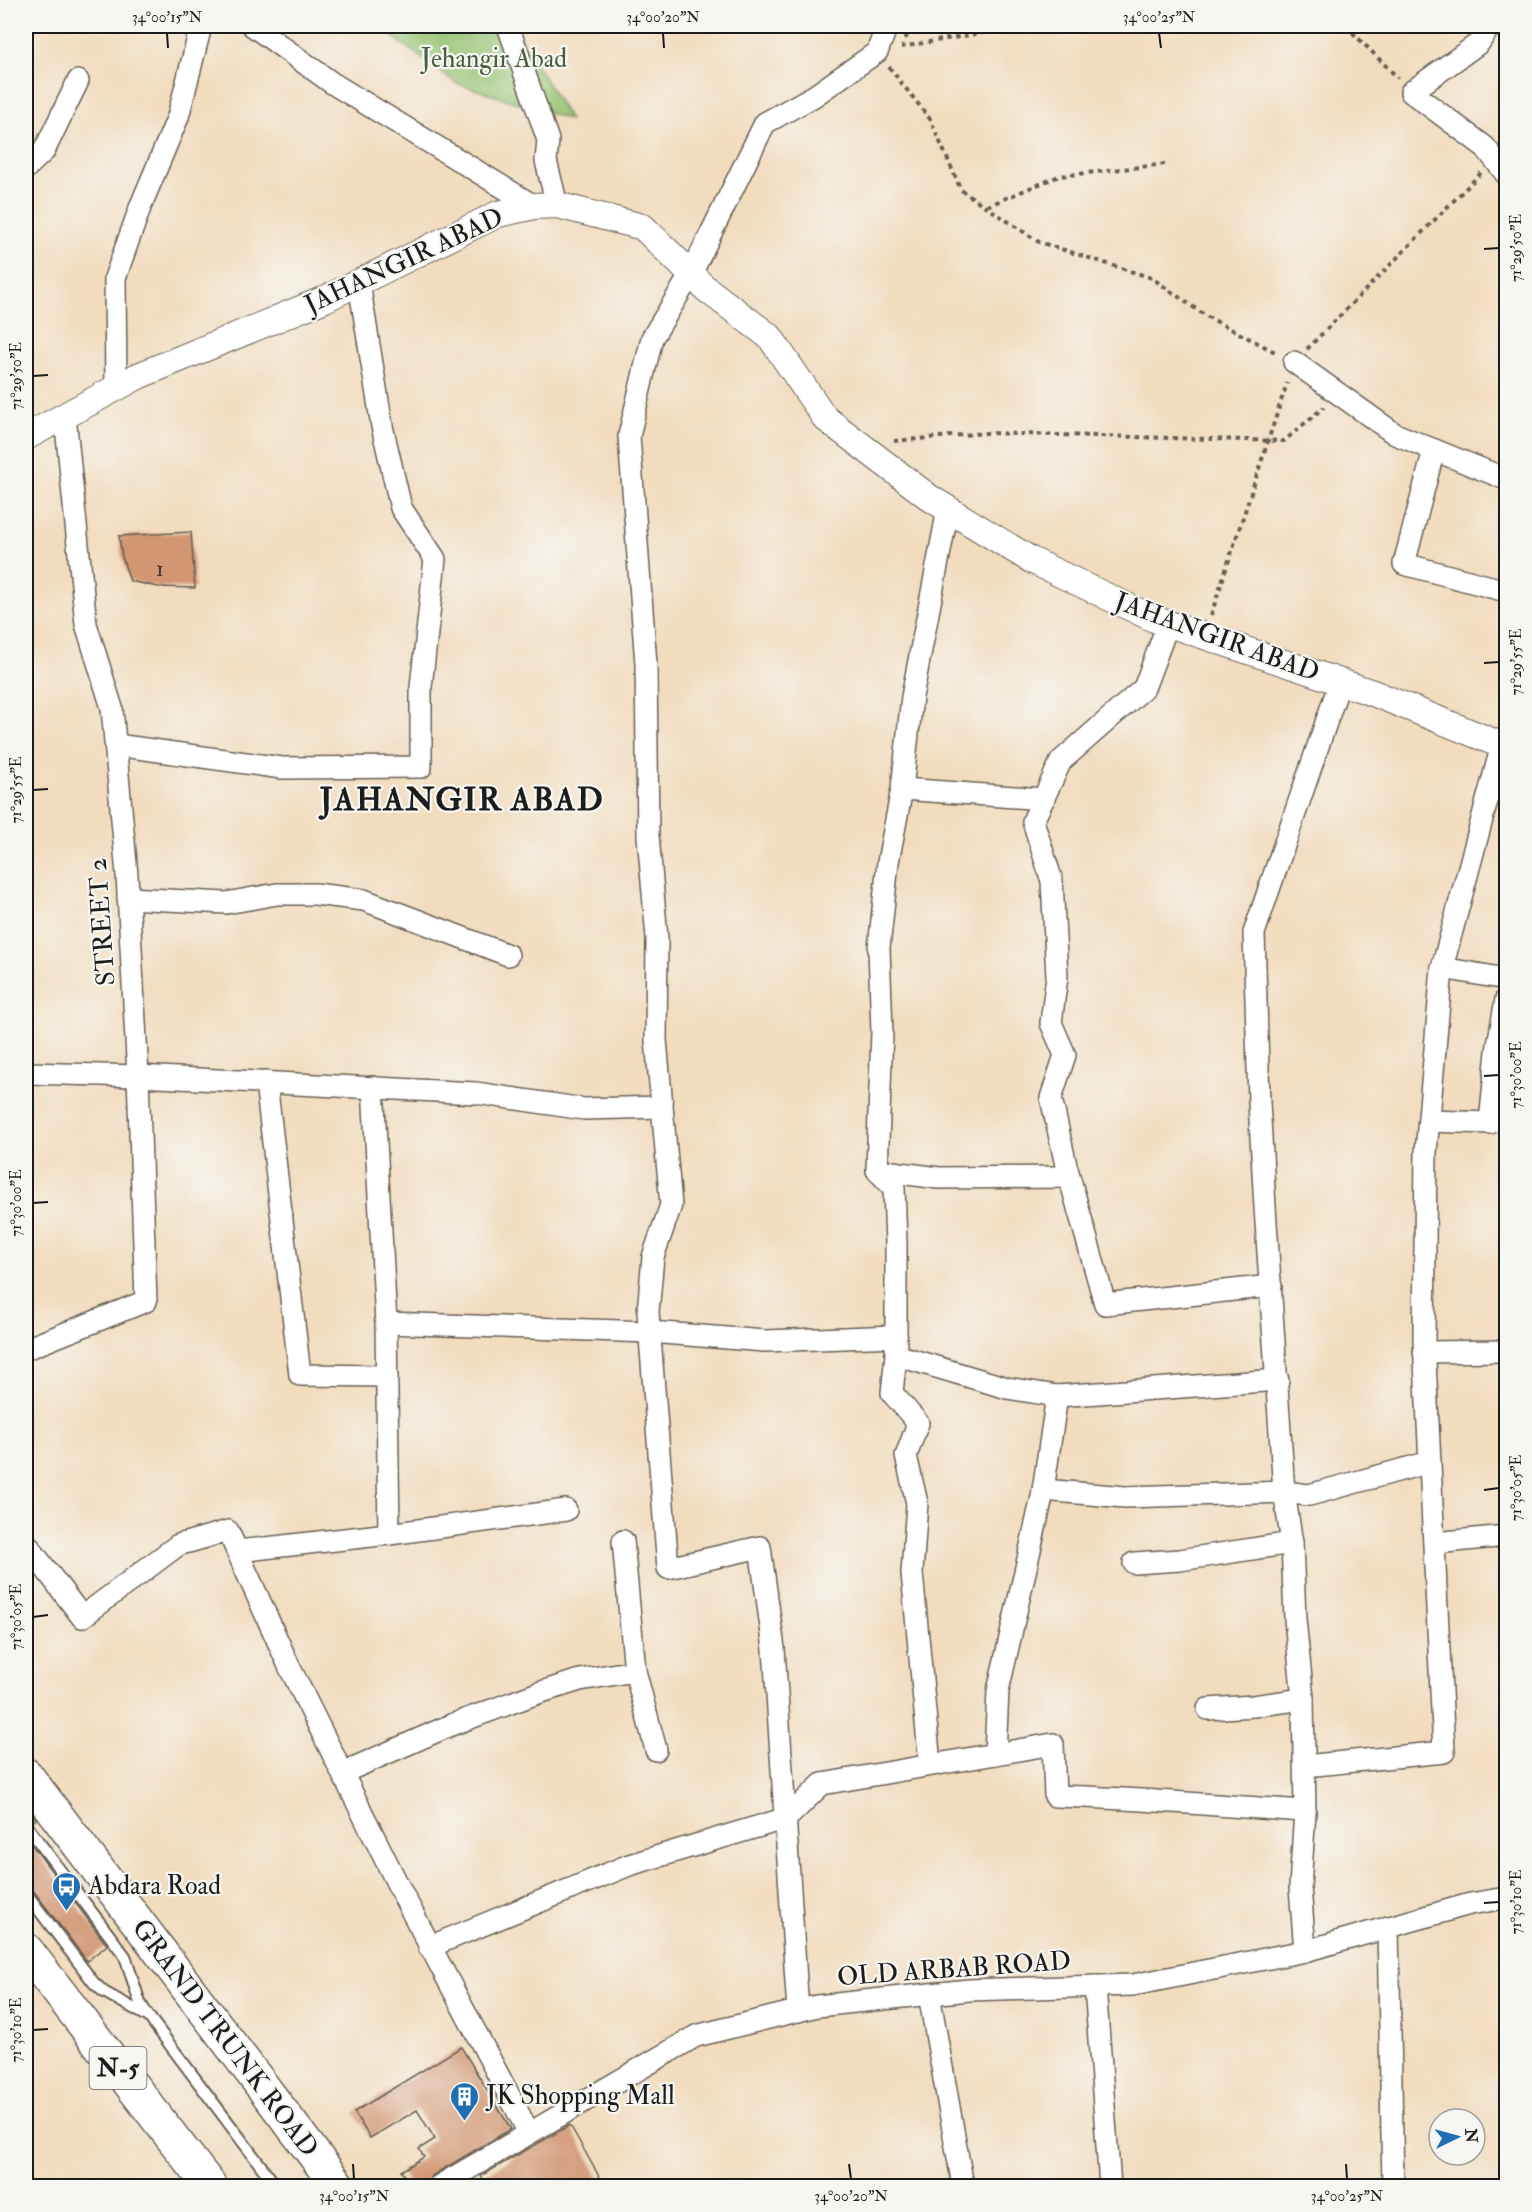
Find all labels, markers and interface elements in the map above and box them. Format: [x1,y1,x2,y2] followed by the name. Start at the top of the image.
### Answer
[132,8,203,27] text: 34°00'15"N
[626,8,700,27] text: 34°00'20"N
[1123,8,1196,27] text: 34°00'25"N
[420,43,567,75] park label: Jehangir Abad
[299,201,508,321] street label: JAHANGIR ABAD
[1507,214,1526,282] text: 71°29'50"E
[7,342,26,410] text: 71°29'50"E
[156,555,164,583] house number: 1
[1109,585,1324,689] street label: JAHANGIR ABAD
[1507,628,1526,696] text: 71°29'55"E
[7,756,26,824] text: 71°29'55"E
[318,780,604,820] district label: JAHANGIR ABAD
[82,857,122,987] street label: STREET 2
[1507,1041,1526,1109] text: 71°30'00"E
[7,1169,26,1237] text: 71°30'00"E
[1507,1455,1526,1521] text: 71°30'05"E
[7,1584,26,1650] text: 71°30'05"E
[1507,1869,1526,1935] text: 71°30'10"E
[51,1870,83,1912] bus stop icon: Abdara Road
[87,1870,221,1902] place label: Abdara Road
[125,1913,325,2163] street label: GRAND TRUNK ROAD
[836,1945,1072,1993] street label: OLD ARBAB ROAD
[7,1997,26,2063] text: 71°30'10"E
[90,2047,146,2089] road number: N-5
[449,2080,481,2122] building icon: JK Shopping Mall
[485,2080,675,2113] place label: JK Shopping Mall
[1427,2107,1487,2167] north arrow
[1460,2127,1482,2144] text: N
[319,2187,390,2206] text: 34°00'15"N
[814,2187,888,2206] text: 34°00'20"N
[1311,2187,1384,2206] text: 34°00'25"N

